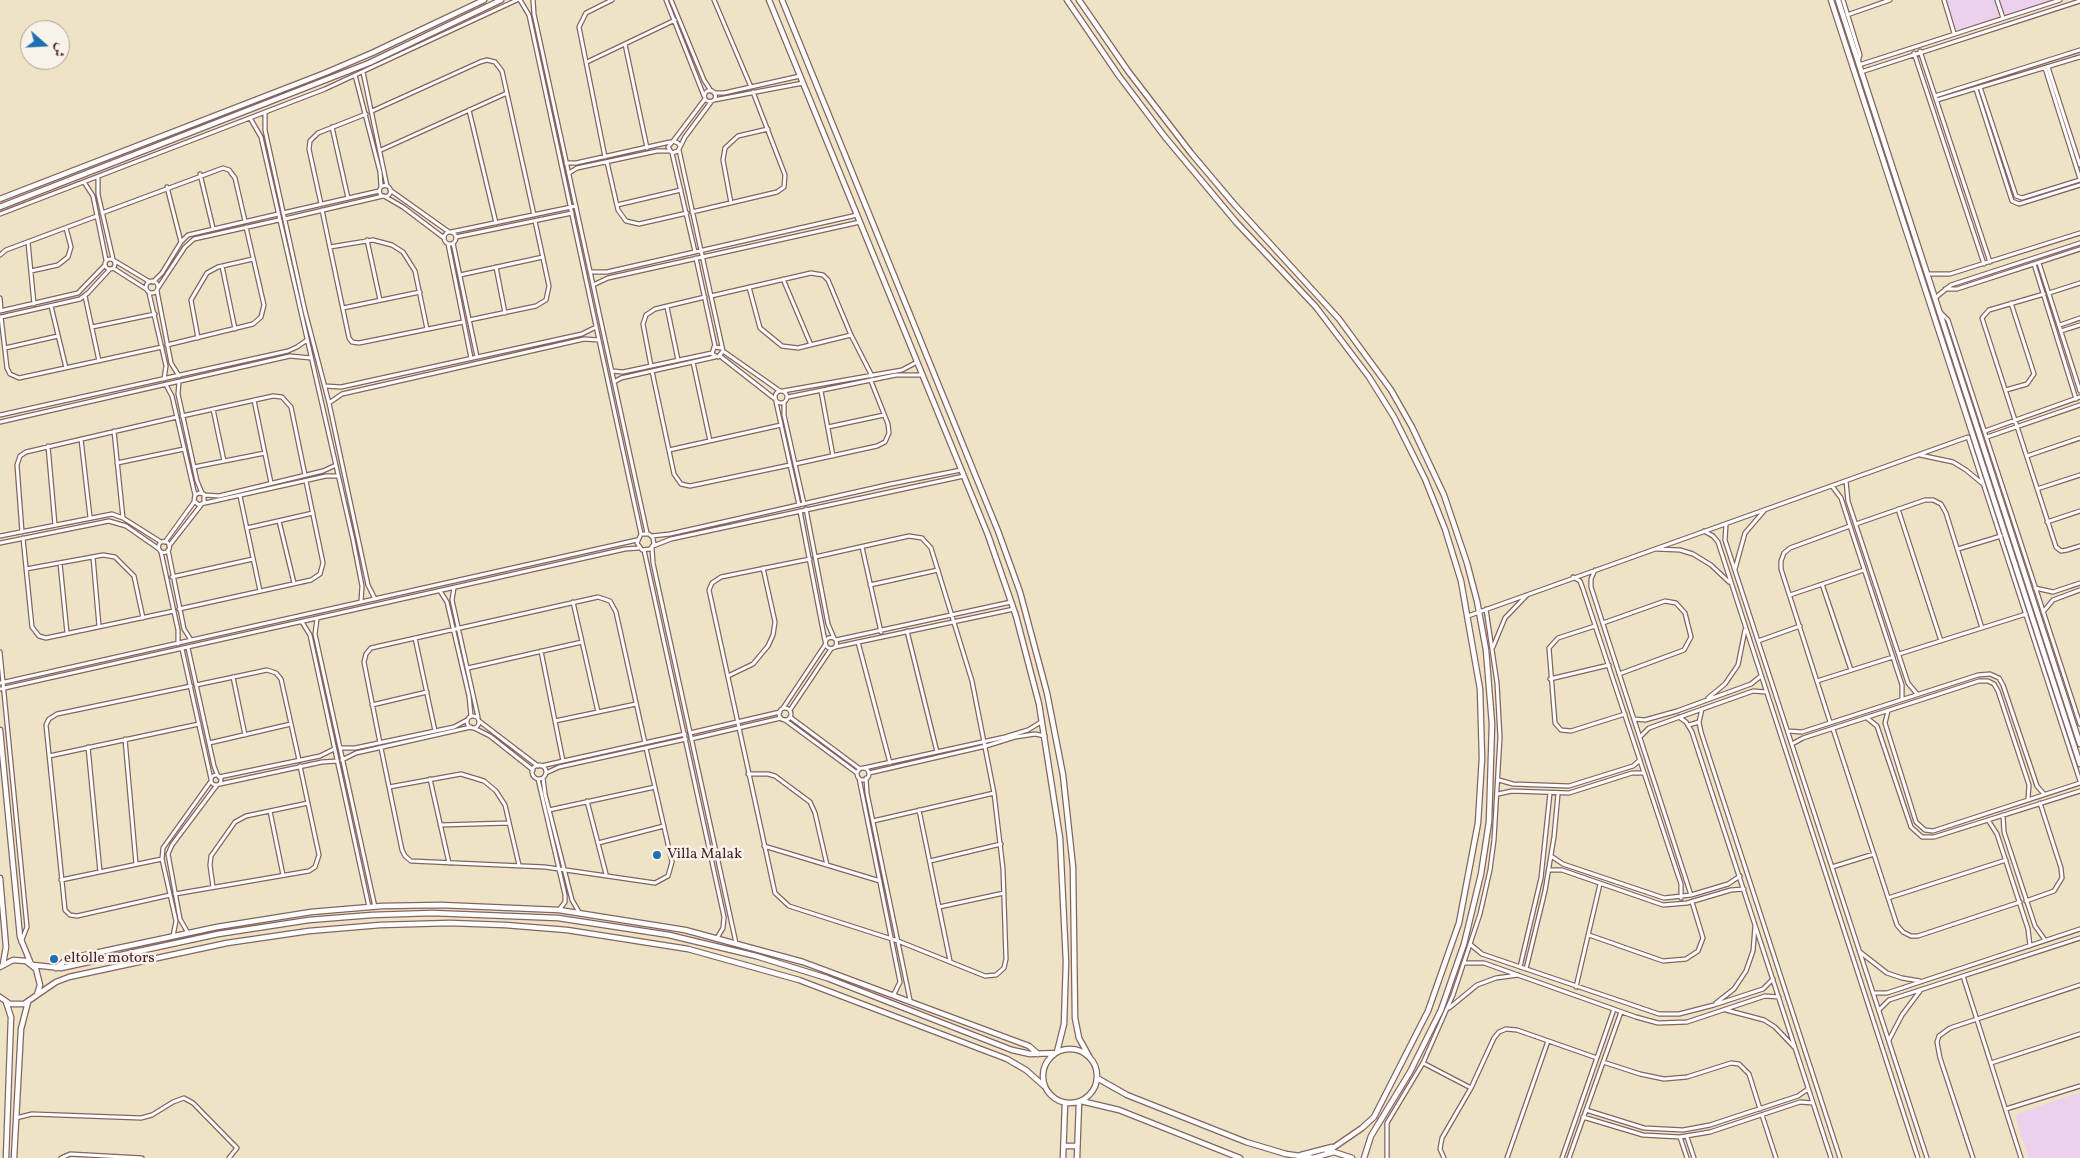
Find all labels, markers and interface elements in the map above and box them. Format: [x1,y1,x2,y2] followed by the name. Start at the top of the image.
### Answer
[20,20,70,70] north arrow
[47,40,70,59] text: ش
[667,846,742,864] place label: Villa Malak
[651,849,663,861] marker: Villa Malak
[64,950,155,968] place label: eltolle motors
[48,953,60,965] marker: eltolle motors

